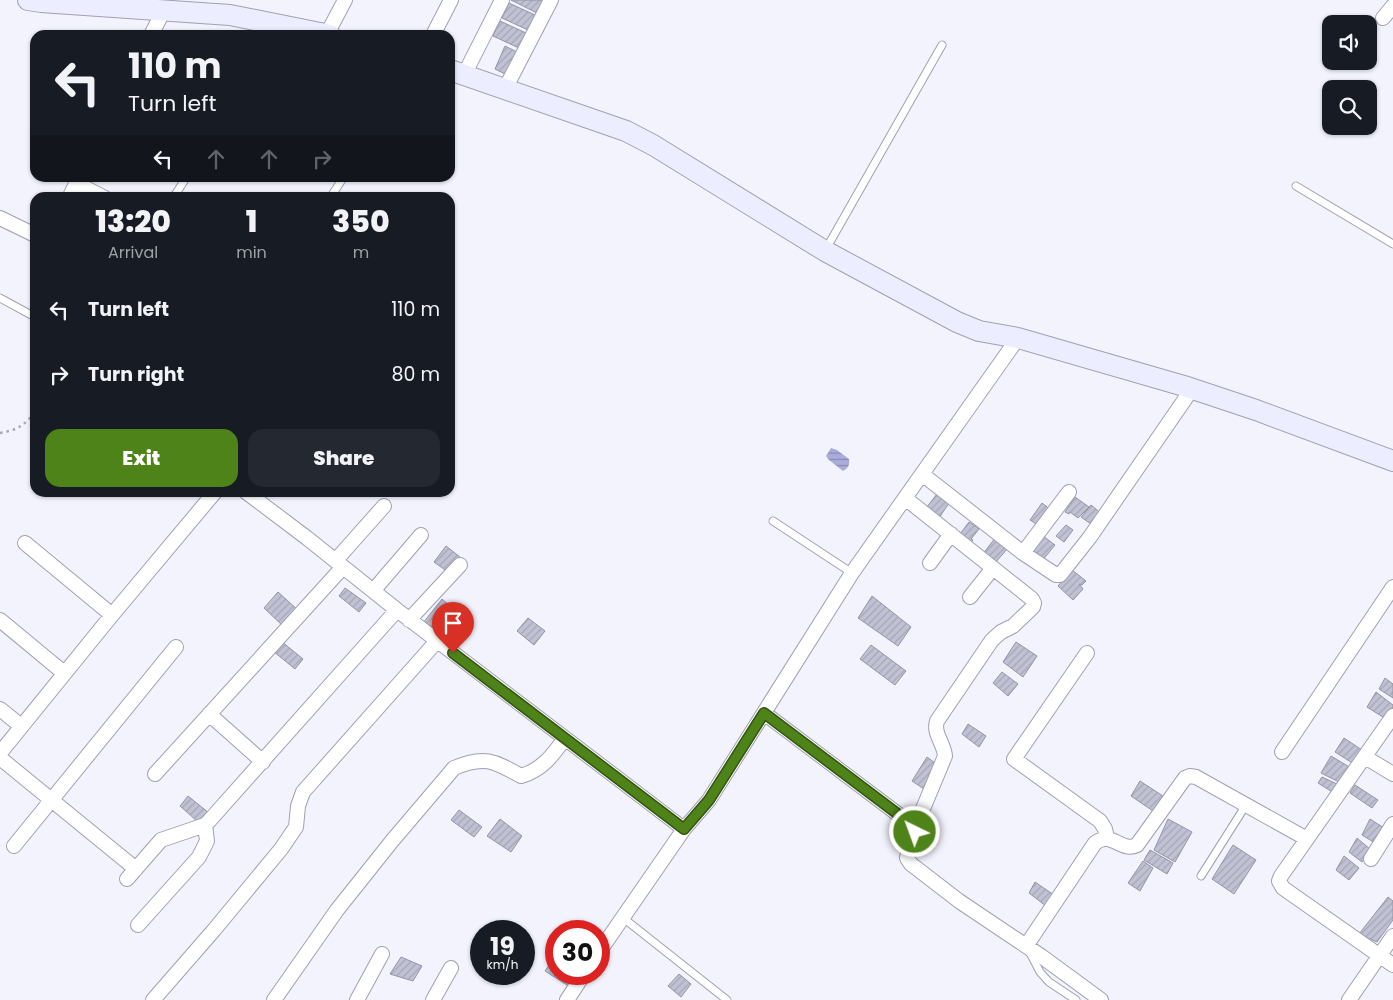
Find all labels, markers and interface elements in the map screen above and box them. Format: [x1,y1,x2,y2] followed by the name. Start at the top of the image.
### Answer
[1322,15,1377,135] map controls
[1322,15,1377,70] button: sound
[128,41,222,90] text: 110 m
[45,50,110,115] icon: left
[1322,80,1377,135] button: search
[128,88,216,119] text: Turn left
[149,145,177,173] icon: left
[202,145,230,173] icon: ahead
[255,145,283,173] icon: ahead
[308,145,336,173] icon: right
[95,200,171,243] text: 13:20
[246,200,257,243] text: 1
[332,200,390,243] text: 350
[108,241,158,264] text: Arrival
[236,241,267,264] text: min
[353,241,369,264] text: m
[45,296,73,324] icon: left
[88,296,169,323] text: Turn left
[391,296,440,323] text: 110 m
[45,361,73,389] icon: right
[88,361,184,388] text: Turn right
[391,361,440,388] text: 80 m
[45,429,238,487] button: Exit
[248,429,440,487] button: Share
[432,602,474,653] pin
[439,609,467,637] icon: arrive
[888,805,940,857] position arrow
[545,920,610,985] speed limit sign: 30
[490,929,515,964] text: 19
[487,956,518,973] text: km/h

